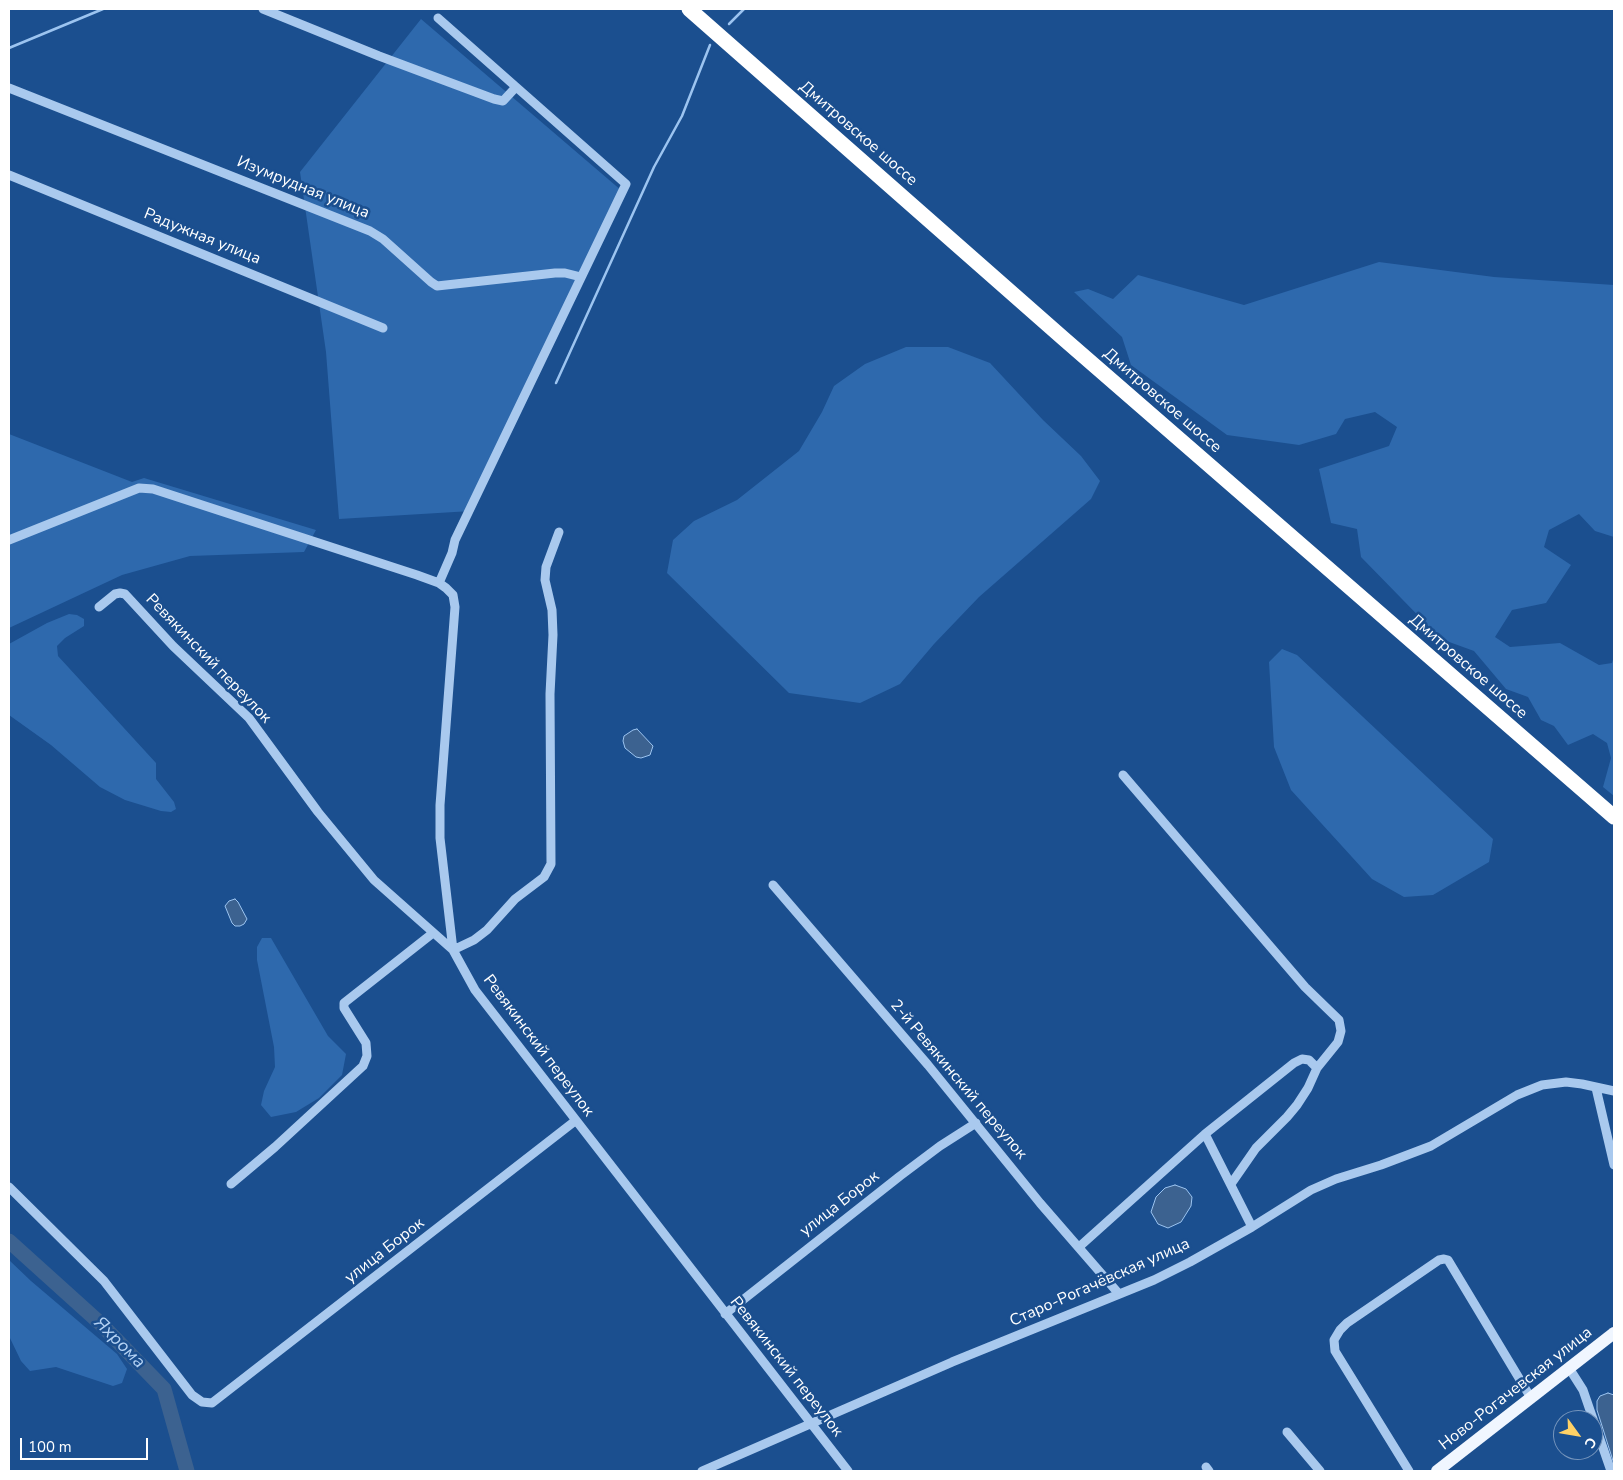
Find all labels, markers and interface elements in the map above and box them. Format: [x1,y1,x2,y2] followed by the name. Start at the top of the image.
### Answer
[795,77,921,191] street label: Дмитровское шоссе
[234,153,372,223] street label: Изумрудная улица
[141,205,263,269] street label: Радужная улица
[1099,344,1225,458] street label: Дмитровское шоссе
[141,590,275,728] street label: Ревякинский переулок
[1405,610,1531,724] street label: Дмитровское шоссе
[478,971,598,1121] street label: Ревякинский переулок
[886,996,1030,1164] street label: 2-й Ревякинский переулок
[797,1167,883,1241] street label: улица Борок
[342,1214,428,1288] street label: улица Борок
[1007,1235,1193,1331] street label: Старо-Рогачёвская улица
[725,1293,847,1441] street label: Ревякинский переулок
[89,1313,149,1373] water label: Яхрома
[1436,1323,1596,1455] street label: Ново-Рогачевская улица
[1553,1410,1603,1460] north arrow
[22,1428,150,1460] scale bar
[1580,1434,1601,1452] text: С
[28,1437,72,1457] text: 100 m

